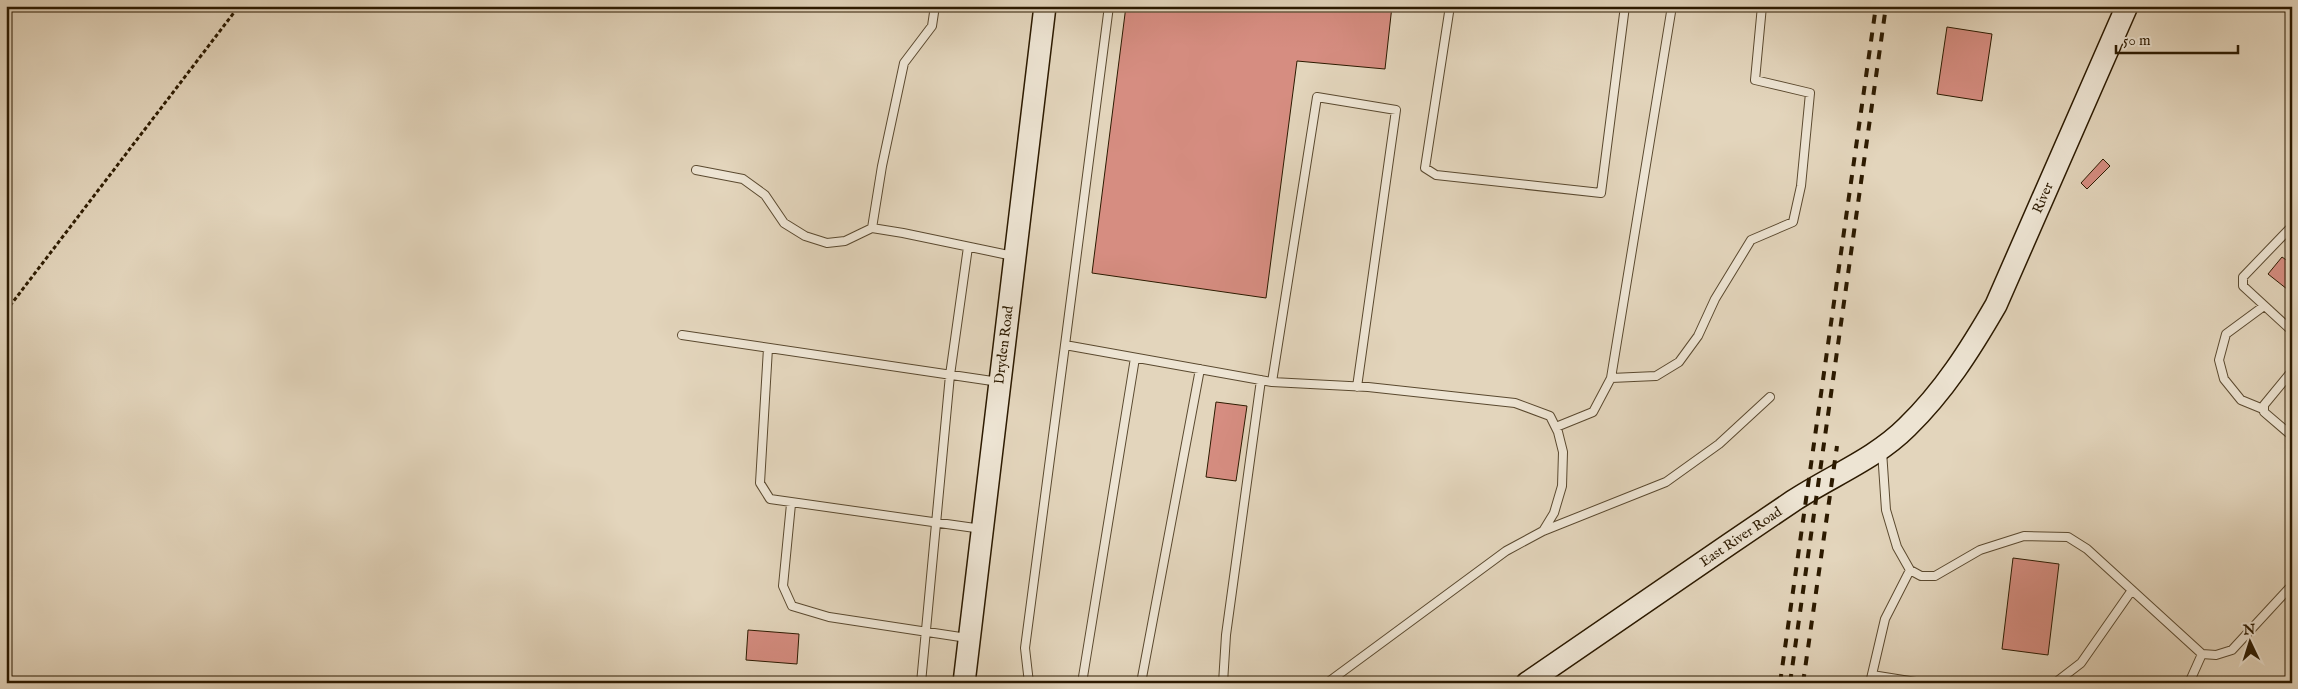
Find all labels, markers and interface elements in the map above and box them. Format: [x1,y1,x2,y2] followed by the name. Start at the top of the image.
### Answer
[2116,22,2238,54] scale bar
[2123,31,2151,50] text: 50 m
[2028,180,2058,216] street label: River
[990,304,1018,385] street label: Dryden Road
[1697,503,1786,571] street label: East River Road
[2226,616,2276,666] north arrow
[2241,621,2256,639] text: N

